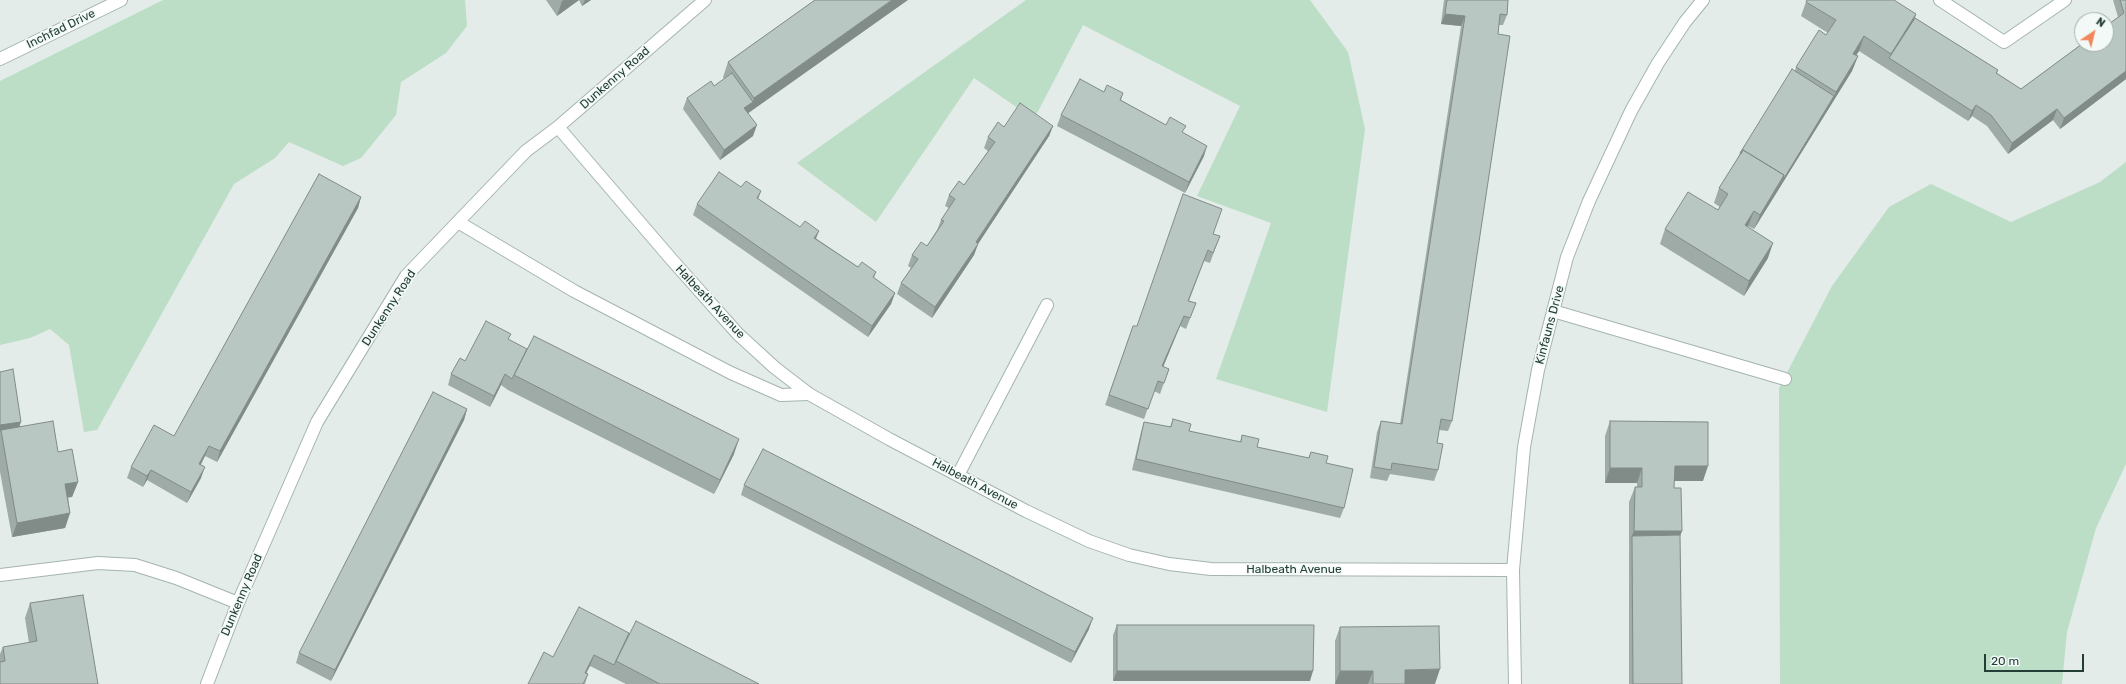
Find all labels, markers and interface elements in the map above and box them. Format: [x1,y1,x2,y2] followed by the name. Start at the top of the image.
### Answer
[24,6,98,52] street label: Inchfad Drive
[2074,12,2114,52] north arrow
[2094,15,2108,30] text: N
[577,44,653,112] street label: Dunkenny Road
[672,262,748,342] street label: Halbeath Avenue
[359,267,419,349] street label: Dunkenny Road
[1533,284,1567,366] street label: Kinfauns Drive
[929,455,1021,513] street label: Halbeath Avenue
[218,552,266,638] street label: Dunkenny Road
[1246,563,1342,577] street label: Halbeath Avenue
[1986,646,2086,672] scale bar
[1991,654,2019,668] text: 20 m

